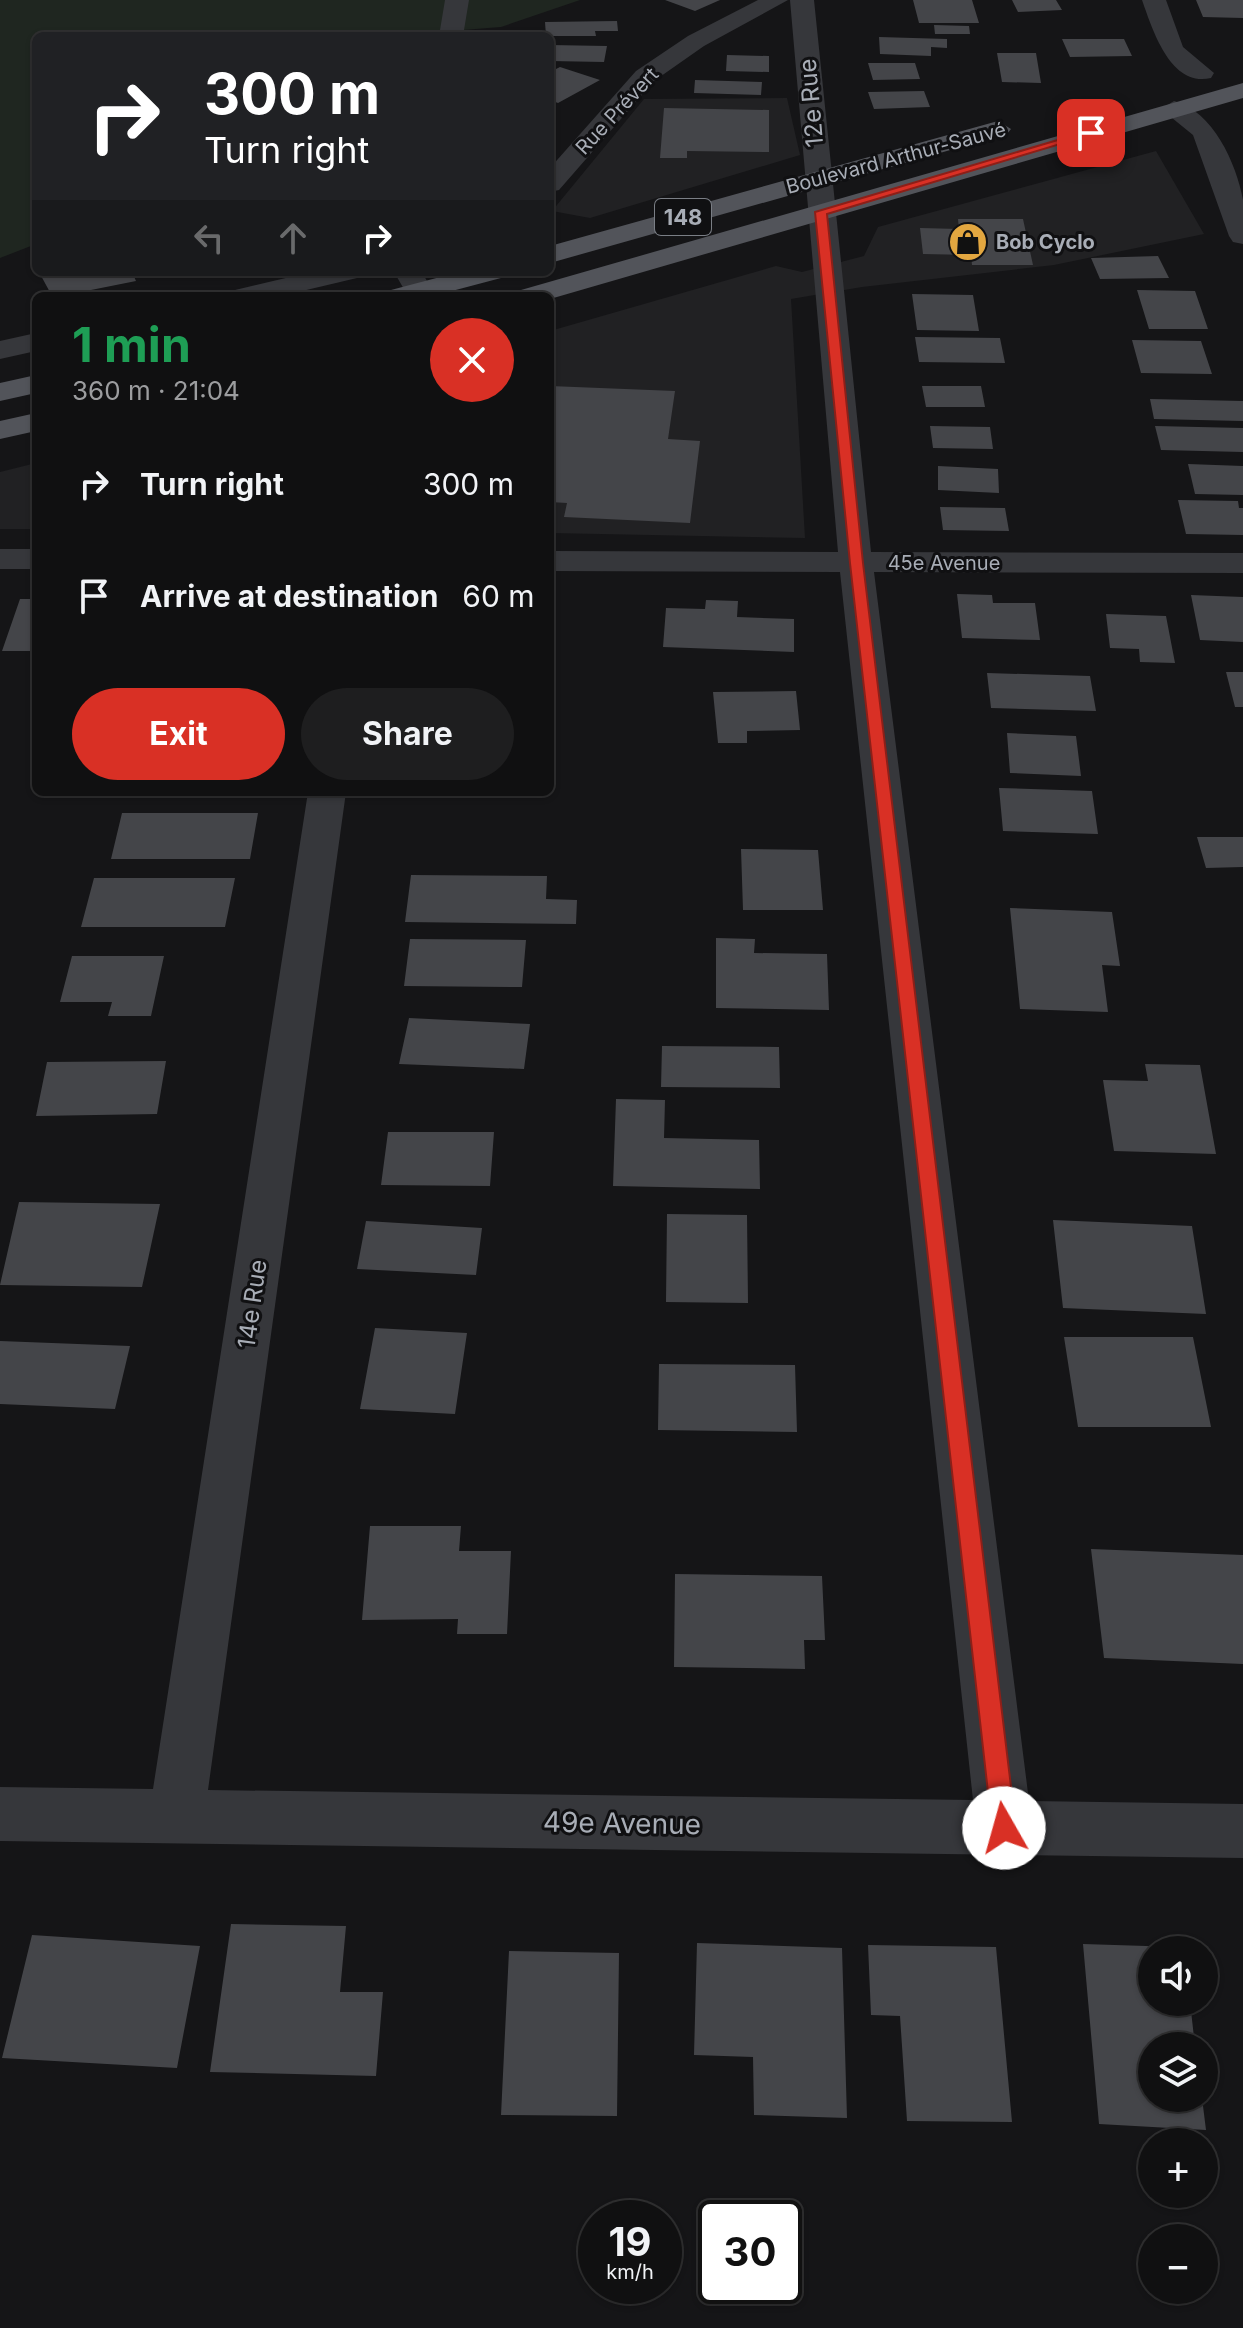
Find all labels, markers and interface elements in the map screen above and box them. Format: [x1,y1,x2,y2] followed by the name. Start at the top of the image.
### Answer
[793,58,829,148] street label: 12e Rue
[204,60,380,128] text: 300 m
[571,62,664,159] street label: Rue Prévert
[72,64,176,168] icon: right
[1057,99,1125,167] pin
[1069,111,1113,155] icon: arrive
[783,117,1009,199] street label: Boulevard Arthur-Sauvé
[204,128,369,172] text: Turn right
[655,199,711,235] road number: 148
[187,216,231,260] icon: left
[271,216,315,260] icon: ahead
[355,216,399,260] icon: right
[947,221,989,263] shop icon: Bob Cyclo
[996,230,1095,254] place label: Bob Cyclo
[72,315,191,374] text: 1 min
[430,318,514,402] button: close
[72,375,240,406] text: 360 m · 21:04
[72,462,116,506] icon: right
[140,466,284,502] text: Turn right
[423,466,514,502] text: 300 m
[888,551,1000,575] street label: 45e Avenue
[72,574,116,618] icon: arrive
[140,578,438,614] text: Arrive at destination
[462,578,535,614] text: 60 m
[72,688,285,780] button: Exit
[301,688,514,780] button: Share
[231,1258,273,1350] street label: 14e Rue
[962,1786,1046,1870] position arrow
[543,1805,701,1841] street label: 49e Avenue
[1138,1936,1218,2304] map controls
[1138,1936,1218,2016] button: sound
[1138,2032,1218,2112] button: layers
[1138,2128,1218,2208] button: +
[698,2200,802,2304] speed limit sign: 30
[608,2217,652,2266] text: 19
[1138,2224,1218,2304] button: −
[606,2260,654,2284] text: km/h

